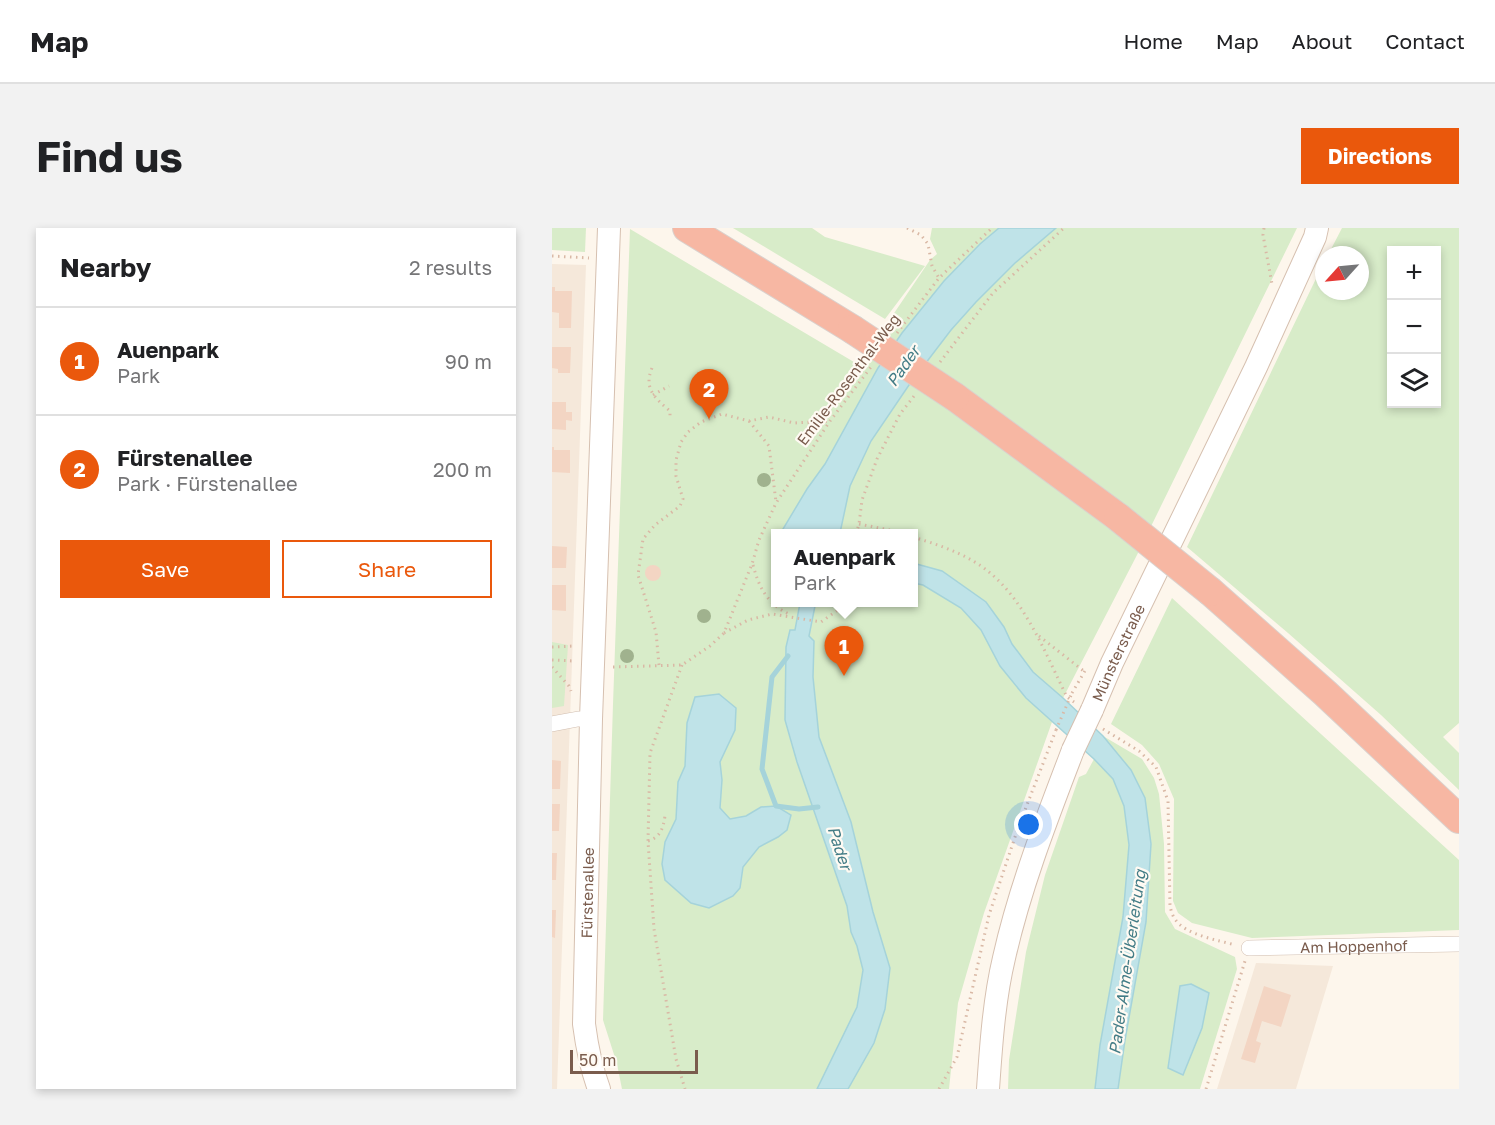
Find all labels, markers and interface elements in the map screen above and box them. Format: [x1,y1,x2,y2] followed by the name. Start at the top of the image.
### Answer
[30,25,88,58] text: Map
[1123,28,1183,54] text: Home
[1216,28,1259,54] text: Map
[1292,28,1352,54] text: About
[1385,28,1465,54] text: Contact
[1301,128,1459,184] button: Directions
[36,131,183,181] text: Find us
[1315,246,1369,300] north arrow
[1387,246,1441,408] map controls
[1387,246,1441,300] button: +
[60,252,151,283] text: Nearby
[409,255,492,279] text: 2 results
[1387,300,1441,354] button: −
[793,310,903,448] street label: Emilie-Rosenthal-Weg
[117,336,219,363] text: Auenpark
[882,340,926,390] water label: Pader
[74,349,85,373] text: 1
[445,349,492,373] text: 90 m
[1387,354,1441,408] button: layers
[117,363,160,387] text: Park
[690,370,728,419] pin: 2
[117,444,252,471] text: Fürstenallee
[73,457,86,481] text: 2
[433,457,492,481] text: 200 m
[117,471,298,495] text: Park · Fürstenallee
[771,529,918,607] popup
[60,540,270,598] button: Save
[282,540,492,598] button: Share
[793,543,896,570] text: Auenpark
[793,570,837,594] text: Park
[1088,601,1148,704] street label: Münsterstraße
[824,626,864,676] pin: 1
[1014,810,1043,839] your location
[824,824,857,875] water label: Pader
[577,847,597,939] street label: Fürstenallee
[1104,867,1150,1056] water label: Pader-Alme-Überleitung
[1300,936,1408,956] street label: Am Hoppenhof
[570,1047,698,1074] scale bar
[579,1050,616,1070] text: 50 m

